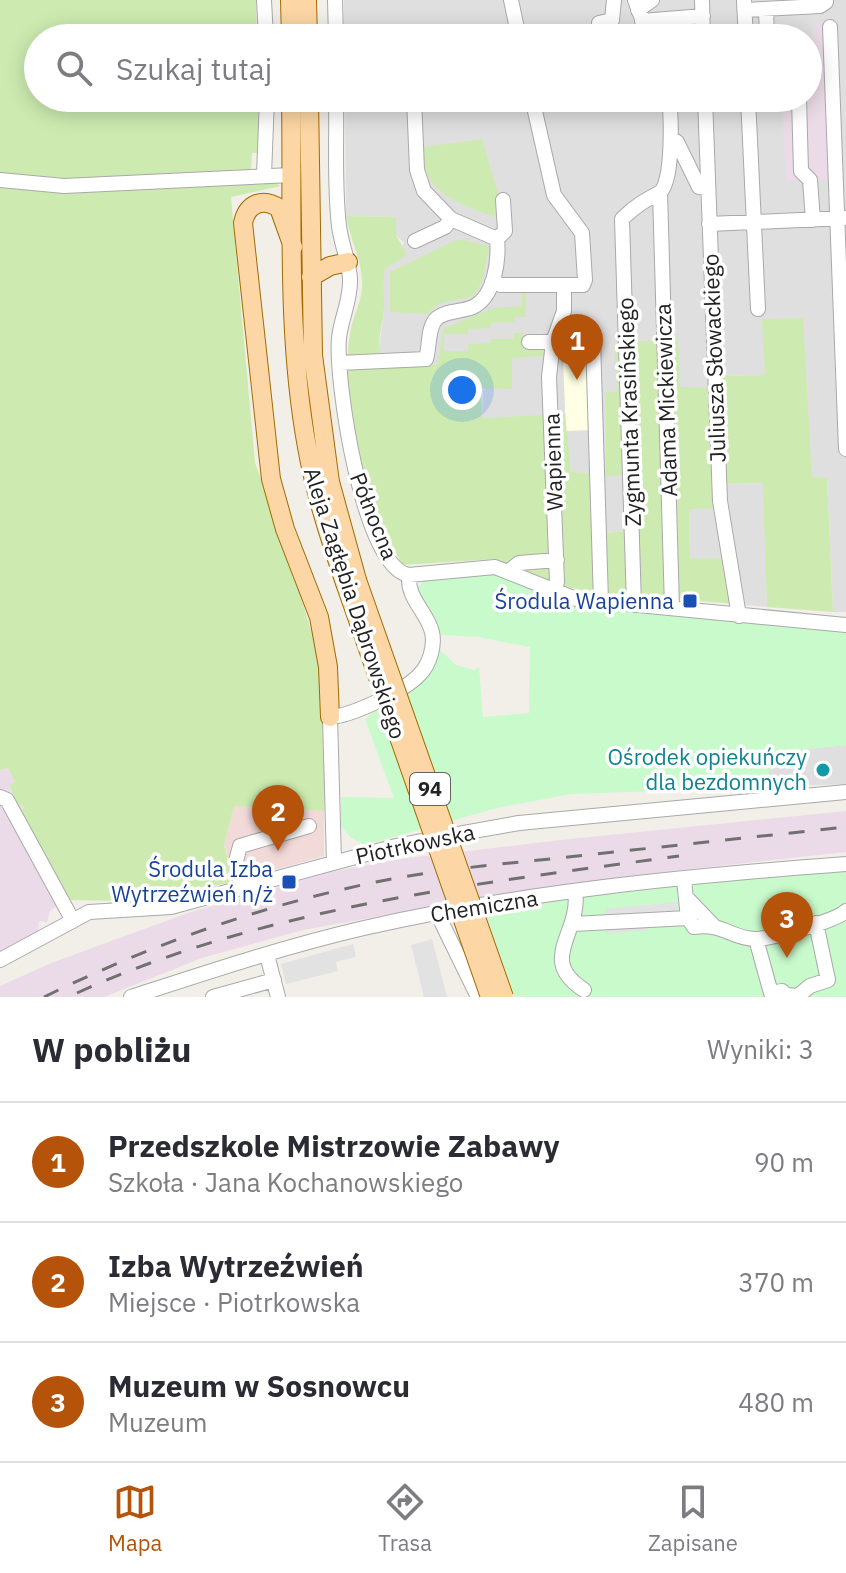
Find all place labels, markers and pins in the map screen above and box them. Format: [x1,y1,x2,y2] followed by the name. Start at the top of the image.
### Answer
[551,314,603,380] pin: 1
[495,586,674,615] place label: Środula Wapienna
[681,592,699,610] marker: Środula Wapienna
[608,742,807,796] place label: Ośrodek opiekuńczy dla bezdomnych
[814,761,832,779] marker: Ośrodek opiekuńczy dla bezdomnych
[252,785,304,851] pin: 2
[111,854,273,908] place label: Środula Izba Wytrzeźwień n/ż
[280,873,298,891] marker: Środula Izba Wytrzeźwień n/ż
[761,892,813,958] pin: 3

